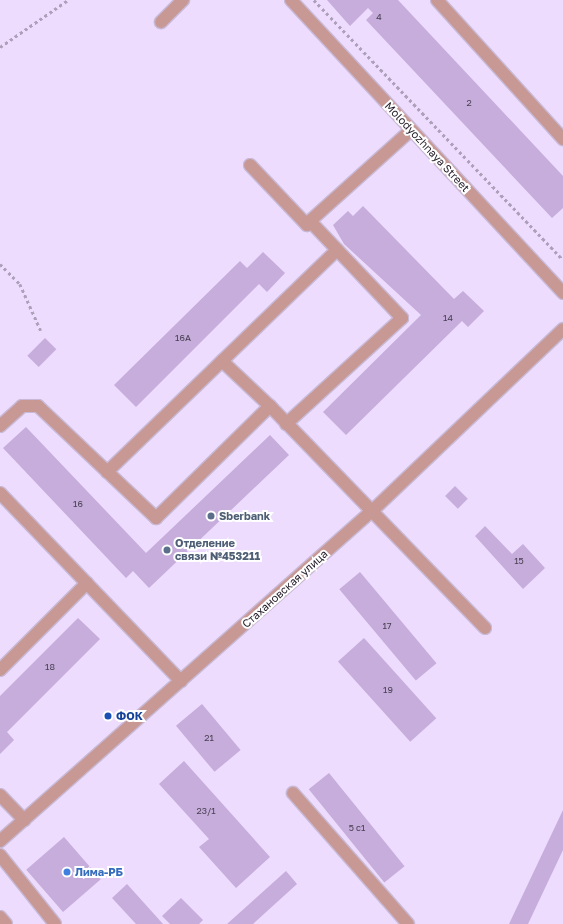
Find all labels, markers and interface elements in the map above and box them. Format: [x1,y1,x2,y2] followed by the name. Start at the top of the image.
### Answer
[376,12,382,22] house number: 4
[466,98,472,108] house number: 2
[382,99,472,195] street label: Molodyozhnaya Street
[443,313,453,323] house number: 14
[175,333,191,343] house number: 16А
[73,499,83,509] house number: 16
[219,509,270,523] place label: Sberbank
[206,511,216,521] marker: Sberbank
[175,537,260,563] place label: Отделение связи №453211
[162,545,172,555] marker: Отделение связи №453211
[240,547,330,631] street label: Стахановская улица
[514,556,524,566] house number: 15
[382,621,392,631] house number: 17
[45,662,55,672] house number: 18
[383,685,393,695] house number: 19
[116,709,143,723] place label: ФОК
[103,711,113,721] marker: ФОК
[204,733,214,743] house number: 21
[196,806,216,816] house number: 23/1
[349,823,365,833] house number: 5 с1
[75,865,123,879] place label: Лима-РБ
[62,867,72,877] marker: Лима-РБ

